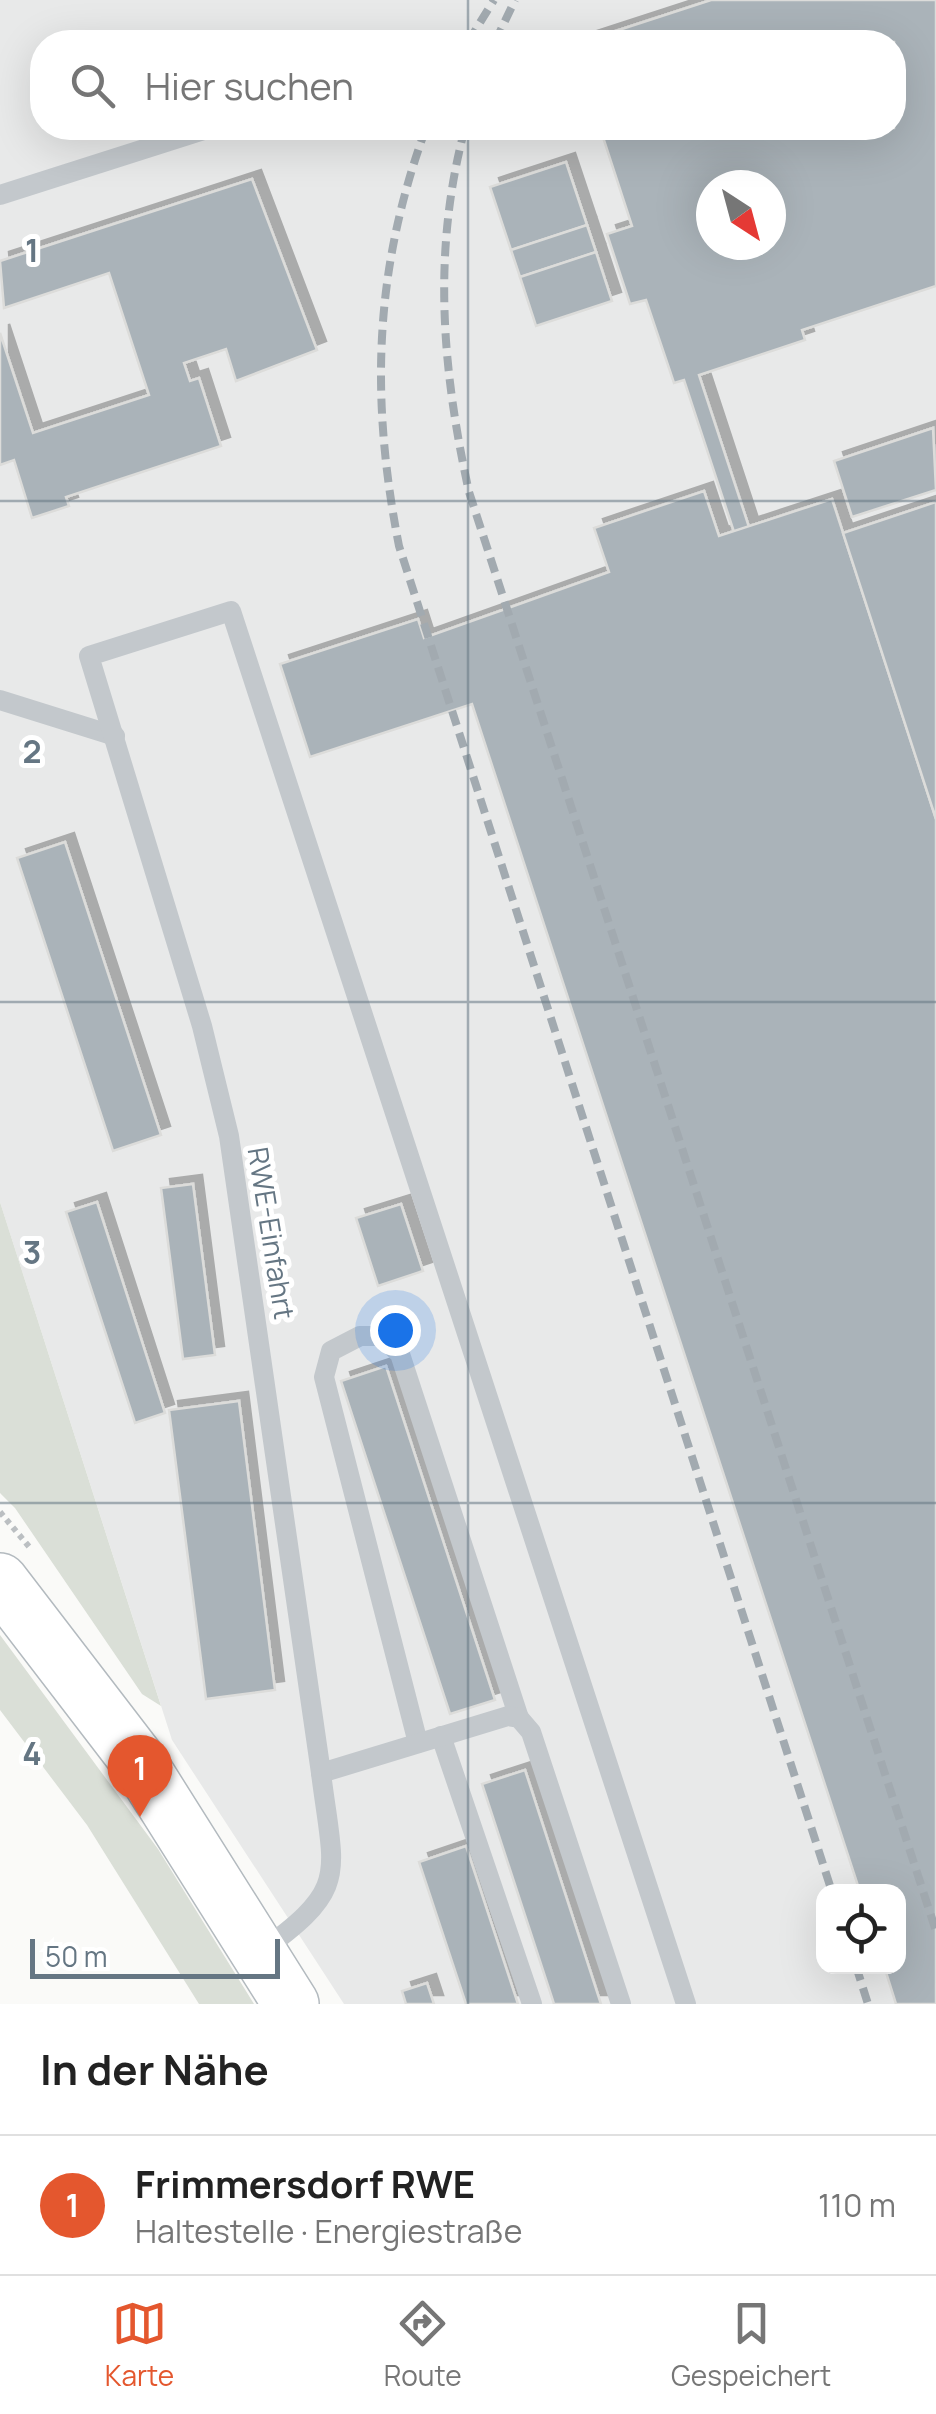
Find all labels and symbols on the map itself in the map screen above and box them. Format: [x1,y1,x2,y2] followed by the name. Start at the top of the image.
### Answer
[696,170,786,260] north arrow
[25,228,39,272] text: 1
[22,729,42,773] text: 2
[240,1144,304,1322] street label: RWE-Einfahrt
[23,1230,41,1274] text: 3
[370,1305,421,1356] your location
[22,1731,42,1775] text: 4
[108,1734,172,1817] pin: 1
[30,1934,280,1978] scale bar

